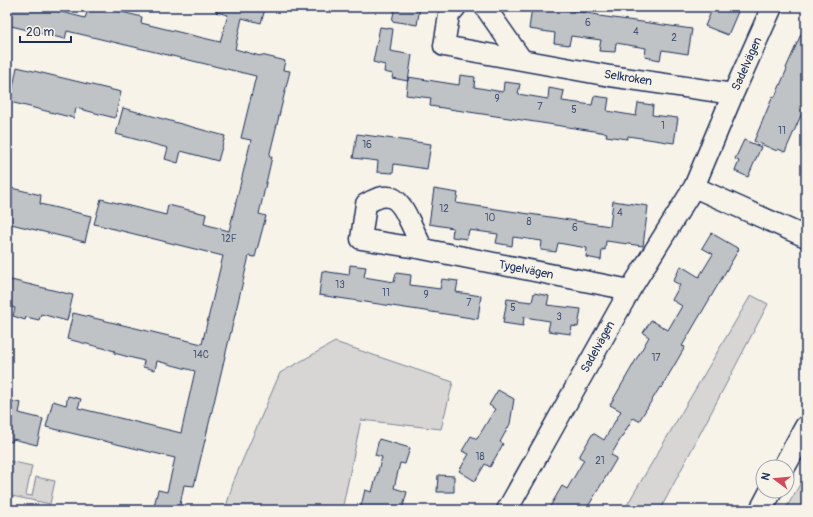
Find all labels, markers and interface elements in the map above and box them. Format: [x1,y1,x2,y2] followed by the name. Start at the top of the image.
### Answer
[585,17,591,29] house number: 6
[20,18,71,44] scale bar
[26,25,55,40] text: 20 m
[633,26,639,38] house number: 4
[671,32,677,44] house number: 2
[729,35,766,93] street label: Sadelvägen
[603,67,653,89] street label: Selkroken
[494,93,500,105] house number: 9
[537,101,543,113] house number: 7
[571,104,577,116] house number: 5
[661,120,665,132] house number: 1
[778,125,786,137] house number: 11
[362,139,372,151] house number: 16
[439,203,449,215] house number: 12
[617,207,623,219] house number: 4
[485,212,496,224] house number: 10
[526,216,532,228] house number: 8
[572,222,578,234] house number: 6
[221,233,237,245] house number: 12F
[497,257,555,283] street label: Tygelvägen
[335,279,345,291] house number: 13
[382,287,390,299] house number: 11
[423,289,429,301] house number: 9
[466,297,472,309] house number: 7
[510,302,516,314] house number: 5
[556,311,562,323] house number: 3
[578,318,618,376] street label: Sadelvägen
[193,349,209,361] house number: 14C
[651,352,661,364] house number: 17
[476,451,484,463] house number: 18
[595,455,605,467] house number: 21
[755,459,795,499] north arrow
[759,470,773,482] text: N

